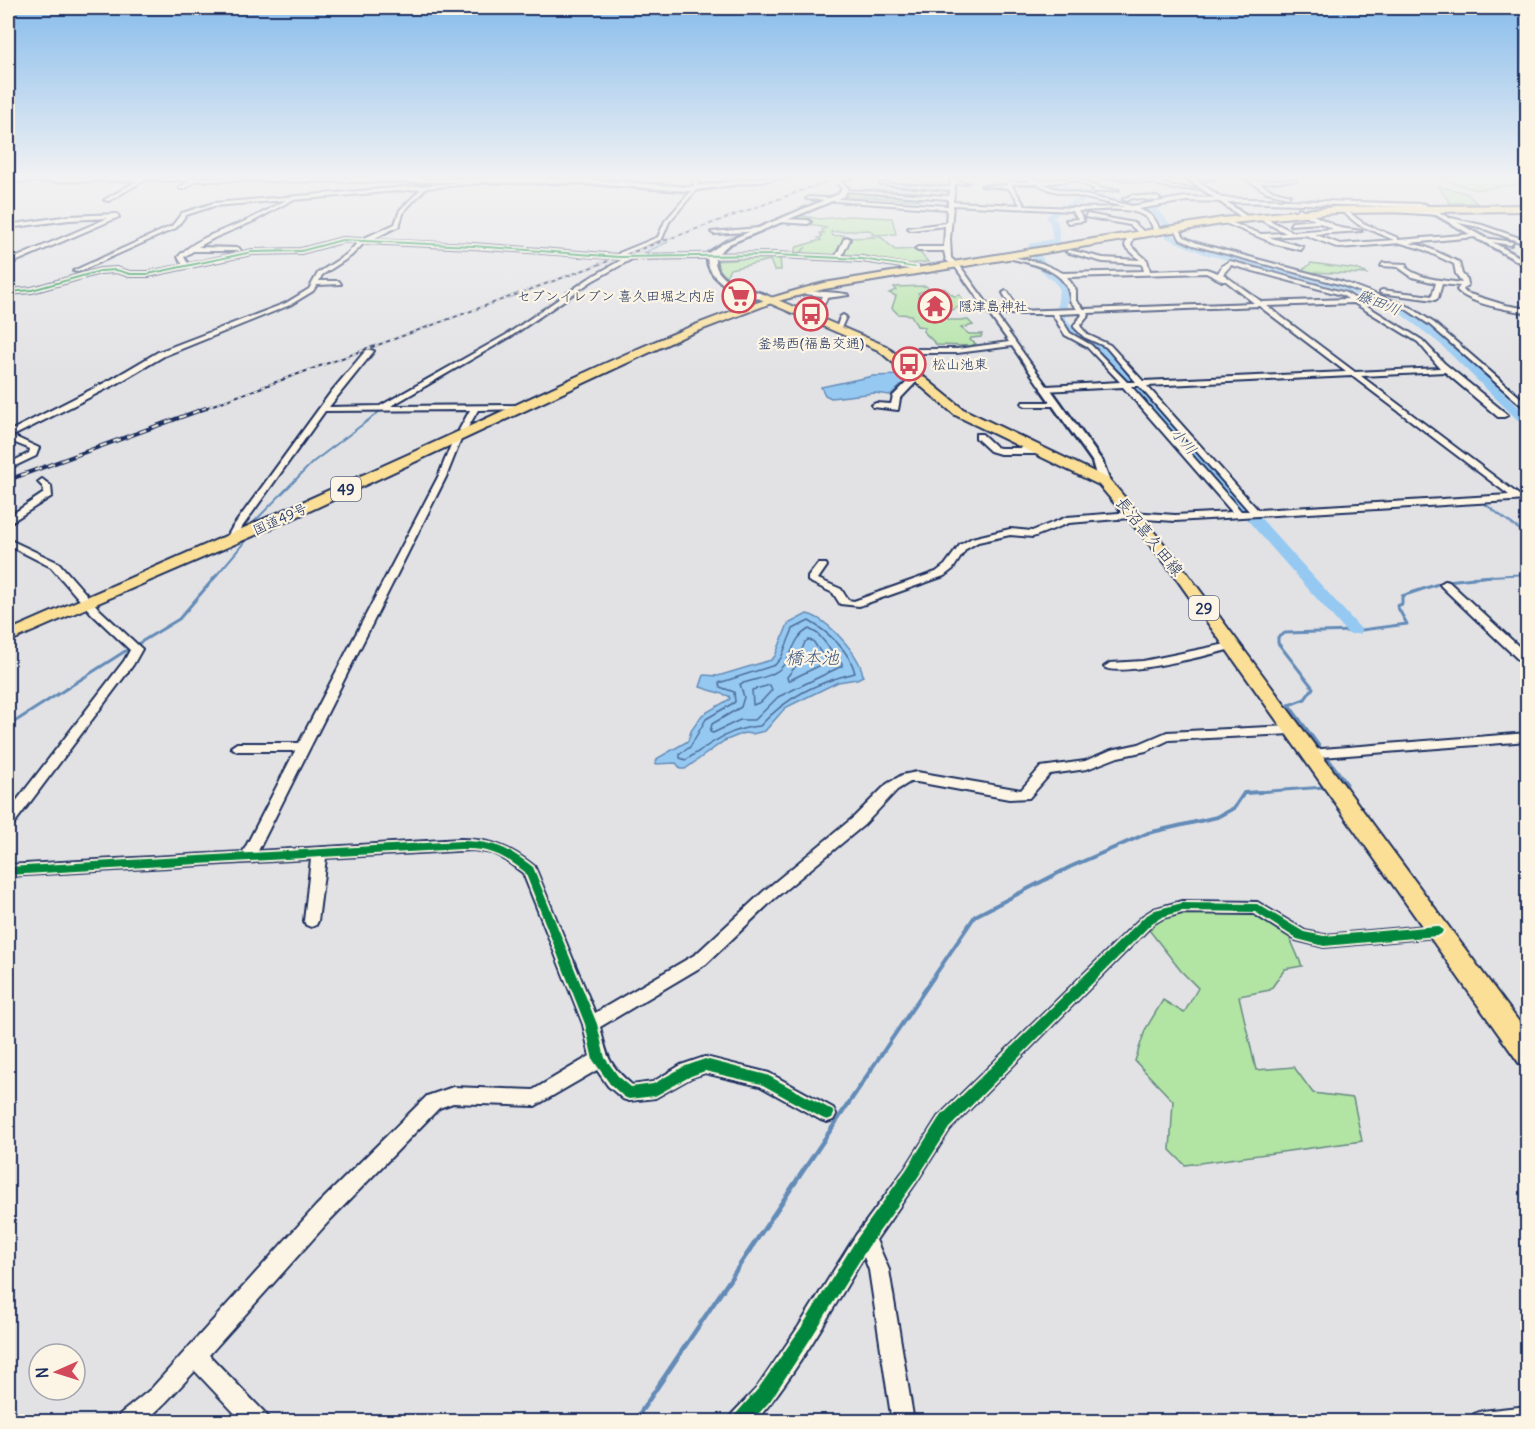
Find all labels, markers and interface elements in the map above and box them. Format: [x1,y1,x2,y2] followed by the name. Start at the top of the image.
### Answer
[721,278,757,314] supermarket icon: セブンイレブン 喜久田堀之内店
[1355,285,1403,319] water label: 藤田川
[517,287,716,305] place label: セブンイレブン 喜久田堀之内店
[917,288,953,324] temple icon: 隠津島神社
[793,296,829,332] bus stop icon: 釜場西(福島交通)
[958,297,1028,315] place label: 隠津島神社
[758,334,864,352] place label: 釜場西(福島交通)
[891,346,927,382] bus stop icon: 松山池東
[932,355,988,373] place label: 松山池東
[1167,423,1201,459] water label: 小川
[331,477,361,501] road number: 49
[1112,492,1188,580] street label: 長沼喜久田線
[250,499,310,539] street label: 国道49号
[1189,596,1219,620] road number: 29
[785,646,840,669] water label: 橋本池
[27,1342,87,1402] north arrow
[32,1367,52,1379] text: N

